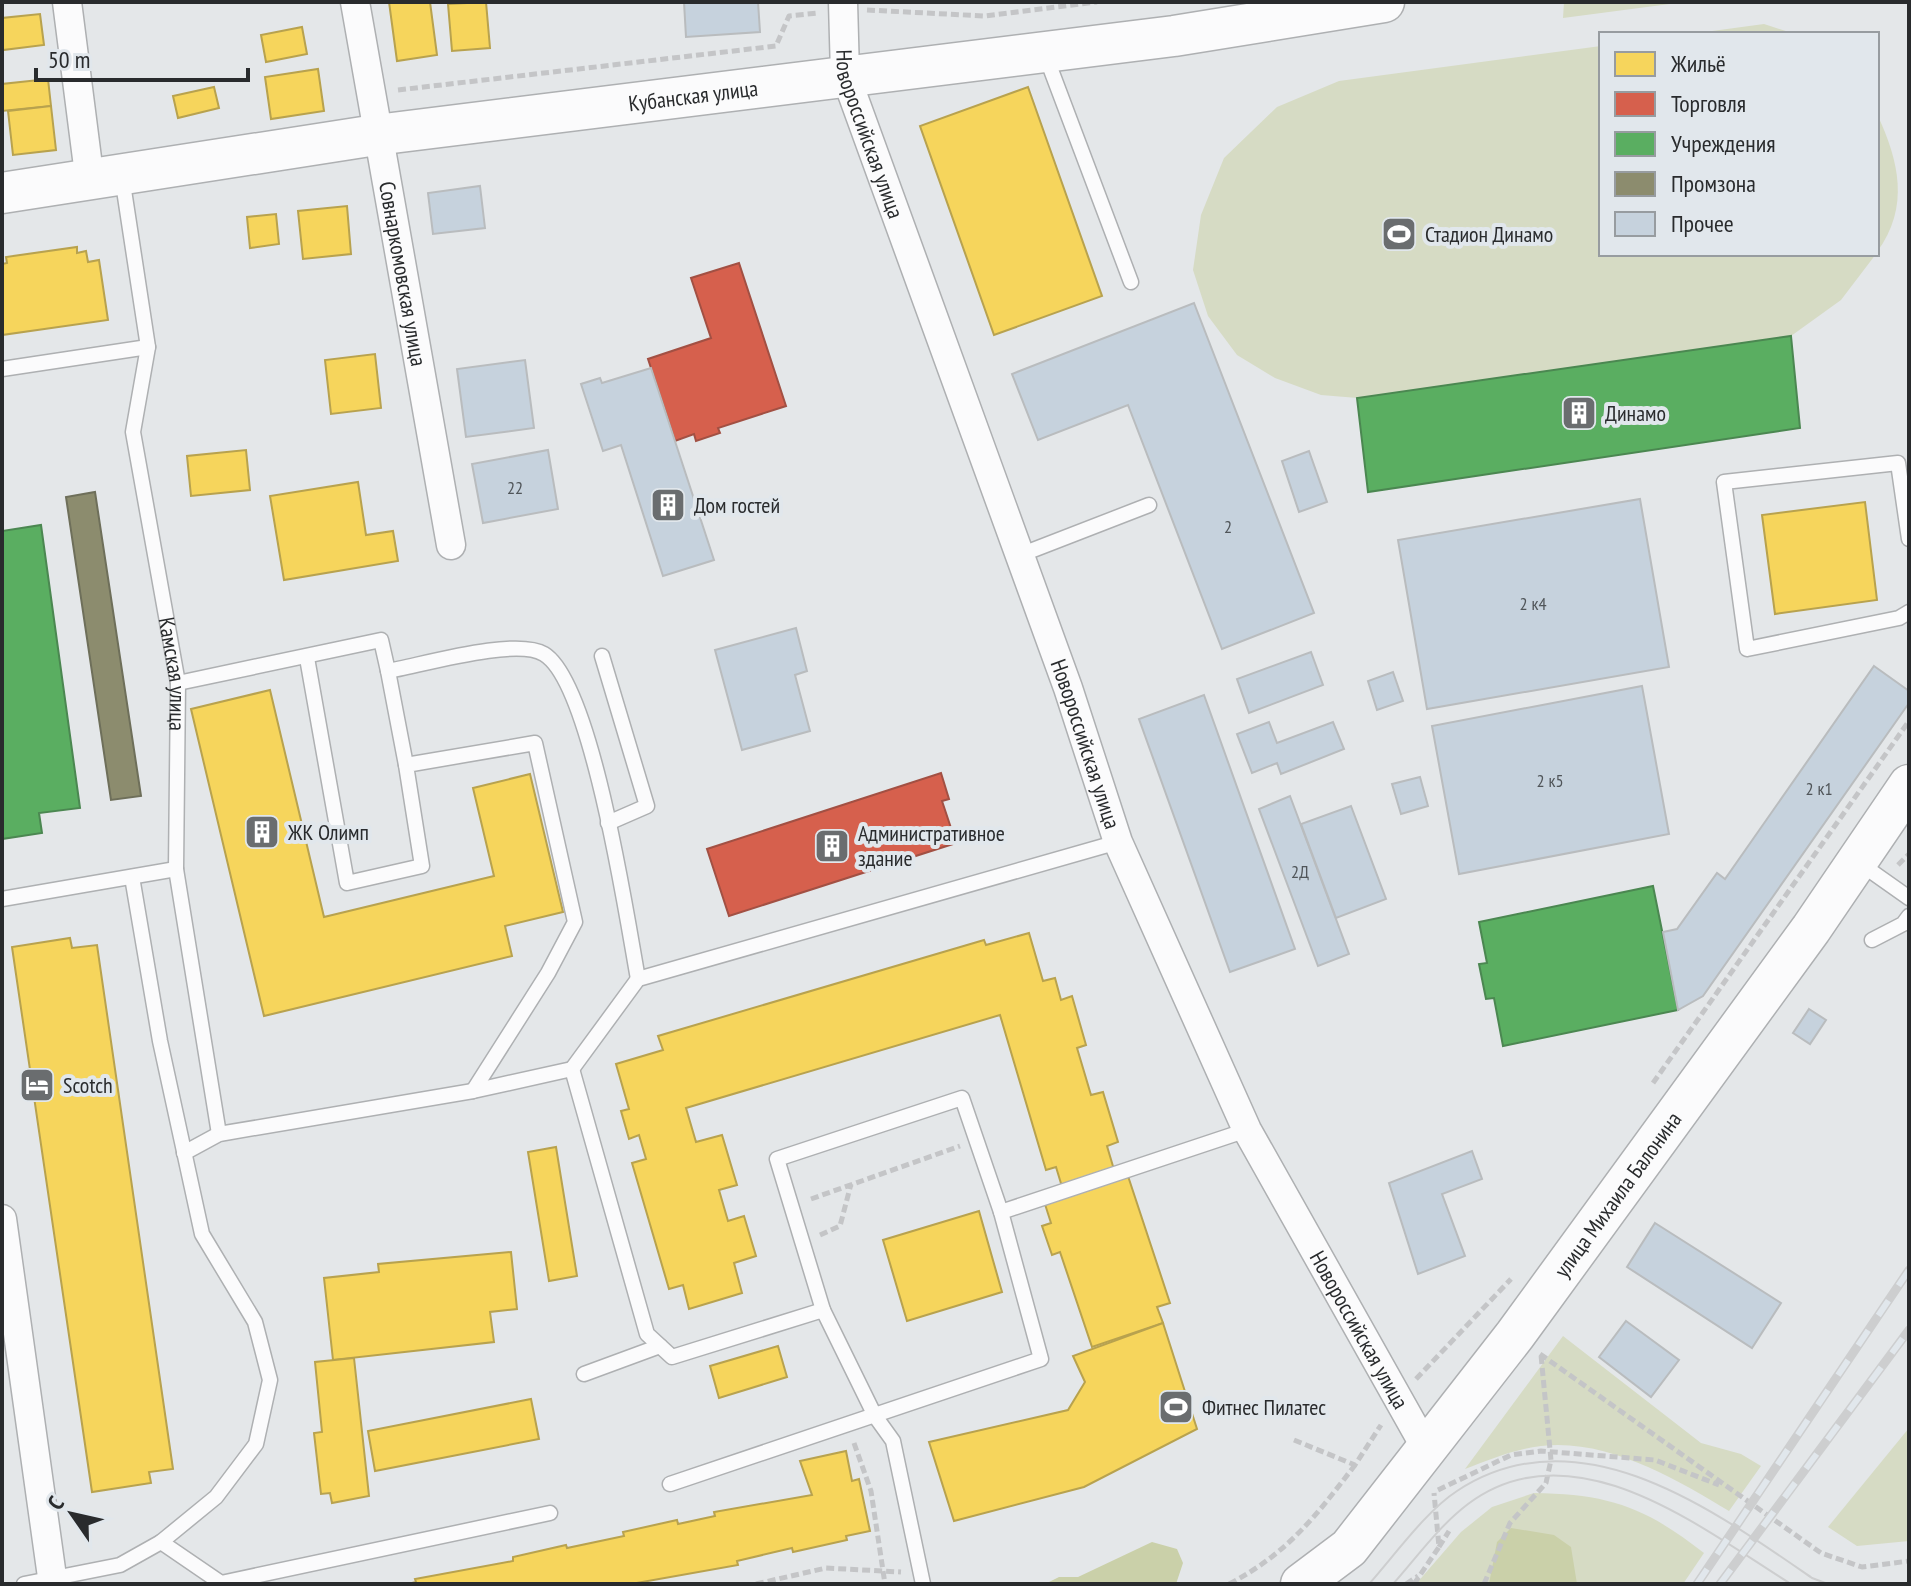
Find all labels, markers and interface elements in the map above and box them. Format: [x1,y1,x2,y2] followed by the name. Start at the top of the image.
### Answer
[36,32,248,82] scale bar
[1599,32,1879,256] legend
[48,44,90,75] text: 50 m
[1670,48,1726,79] text: Жильё
[830,49,910,222] street label: Новороссийская улица
[627,74,759,118] street label: Кубанская улица
[1671,88,1746,119] text: Торговля
[1671,128,1776,159] text: Учреждения
[1671,168,1756,199] text: Промзона
[373,179,433,368] street label: Совнаркомовская улица
[1671,208,1734,239] text: Прочее
[1380,215,1418,253] sports icon: Стадион Динамо
[1425,220,1553,248] place label: Стадион Динамо
[1560,394,1598,432] building icon: Динамо
[1605,399,1666,427] place label: Динамо
[507,476,523,499] house number: 22
[649,486,687,524] building icon: Дом гостей
[694,491,780,519] place label: Дом гостей
[1224,515,1232,538] house number: 2
[1520,592,1546,615] house number: 2 к4
[152,615,192,731] street label: Камская улица
[1045,655,1127,832] street label: Новороссийская улица
[1537,769,1563,792] house number: 2 к5
[1806,777,1832,800] house number: 2 к1
[243,813,281,851] building icon: ЖК Олимп
[287,818,369,846] place label: ЖК Олимп
[858,819,1005,872] place label: Административное здание
[813,827,851,865] building icon: Административное здание
[1291,860,1309,883] house number: 2Д
[18,1066,56,1104] hotel icon: Scotch
[63,1071,113,1099] place label: Scotch
[1548,1106,1687,1283] street label: улица Михаила Балонина
[1304,1246,1415,1414] street label: Новороссийская улица
[1157,1388,1195,1426] sports icon: Фитнес Пилатес
[1202,1393,1326,1421] place label: Фитнес Пилатес
[32,1474,112,1554] north arrow
[41,1491,70,1515] text: С

